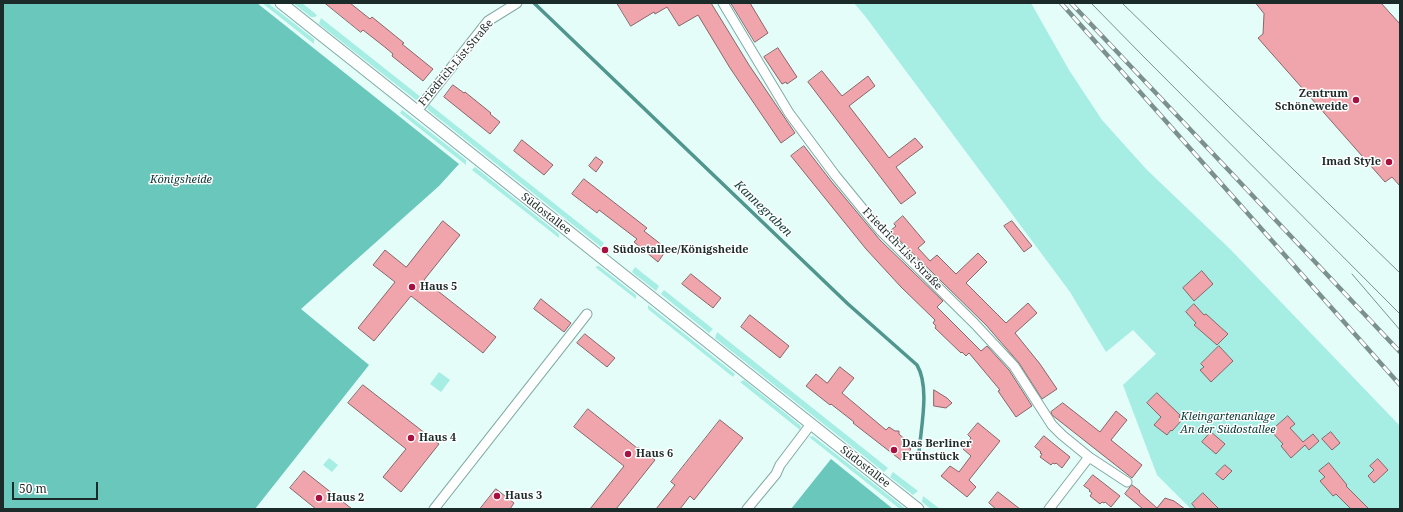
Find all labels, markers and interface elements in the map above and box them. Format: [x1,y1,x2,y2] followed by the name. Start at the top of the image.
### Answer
[416,17,496,109] street label: Friedrich-List-Straße
[1275,87,1348,113] place label: Zentrum Schöneweide
[1351,95,1361,105] marker: Zentrum Schöneweide
[1322,155,1381,169] place label: Imad Style
[1384,157,1394,167] marker: Imad Style
[150,173,212,187] park label: Königsheide
[731,178,795,240] water label: Kannegraben
[518,190,574,238] street label: Südostallee
[859,205,945,293] street label: Friedrich-List-Straße
[613,243,749,257] place label: Südostallee/Königsheide
[600,245,610,255] marker: Südostallee/Königsheide
[420,280,457,294] place label: Haus 5
[407,282,417,292] marker: Haus 5
[1180,410,1276,436] park label: Kleingartenanlage An der Südostallee
[419,431,456,445] place label: Haus 4
[406,433,416,443] marker: Haus 4
[902,437,972,463] place label: Das Berliner Frühstück
[837,443,893,491] street label: Südostallee
[889,445,899,455] marker: Das Berliner Frühstück
[636,447,673,461] place label: Haus 6
[623,449,633,459] marker: Haus 6
[14,474,100,500] scale bar
[19,480,47,497] text: 50 m
[505,489,542,503] place label: Haus 3
[327,491,364,505] place label: Haus 2
[492,491,502,501] marker: Haus 3
[314,493,324,503] marker: Haus 2

